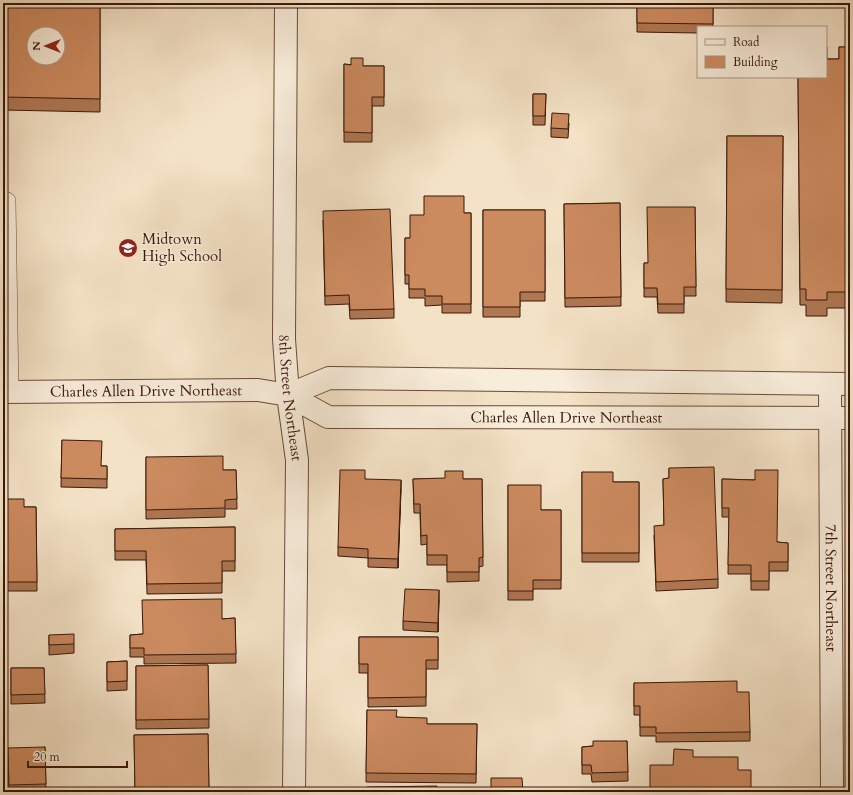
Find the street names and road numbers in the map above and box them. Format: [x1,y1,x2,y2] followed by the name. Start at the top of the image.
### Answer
[274,334,307,462] street label: 8th Street Northeast
[50,380,242,402] street label: Charles Allen Drive Northeast
[470,407,663,428] street label: Charles Allen Drive Northeast
[821,524,841,652] street label: 7th Street Northeast

